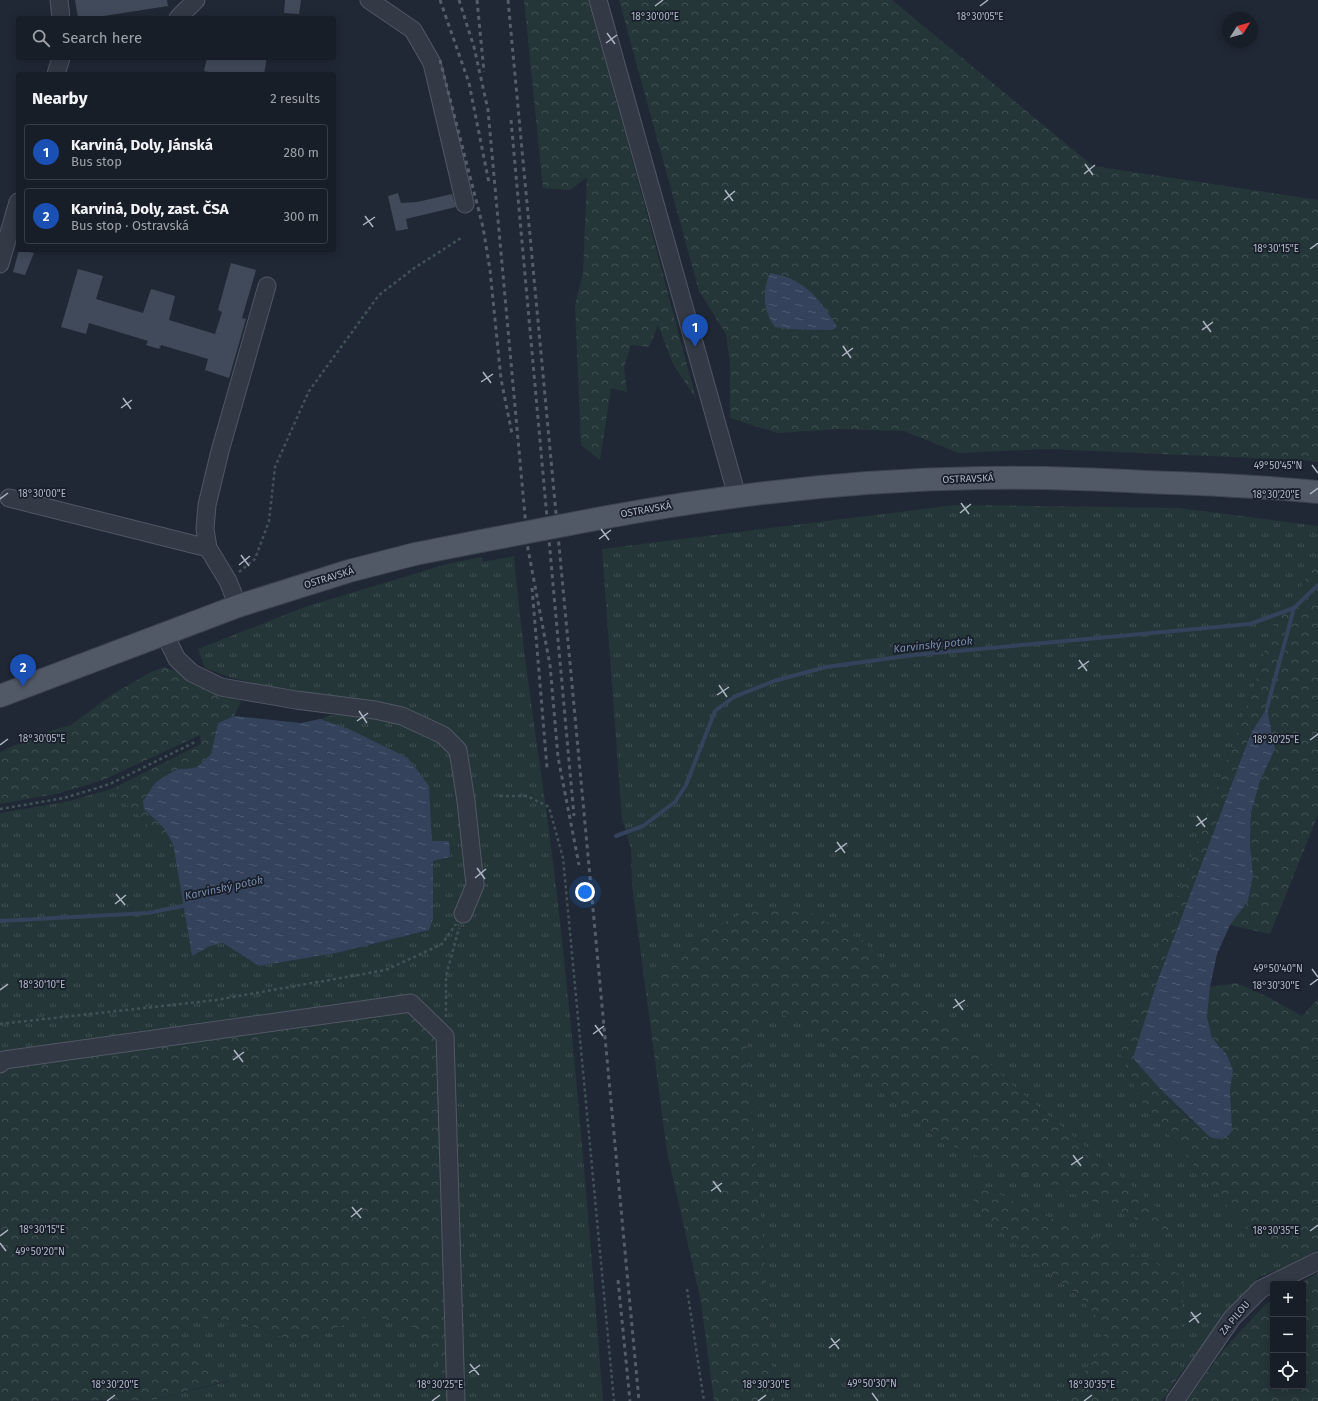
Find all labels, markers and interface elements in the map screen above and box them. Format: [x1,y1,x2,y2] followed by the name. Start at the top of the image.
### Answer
[631,11,679,23] text: 18°30'00"E
[956,11,1004,23] text: 18°30'05"E
[1222,12,1258,48] north arrow
[16,16,336,60] search box
[30,27,52,49] icon: search
[62,29,142,47] text: Search here
[32,88,87,109] text: Nearby
[270,91,320,106] text: 2 results
[71,136,213,154] text: Karviná, Doly, Jánská
[43,145,49,160] text: 1
[284,145,319,160] text: 280 m
[71,154,122,169] text: Bus stop
[71,200,229,218] text: Karviná, Doly, zast. ČSA
[43,209,49,224] text: 2
[283,209,319,224] text: 300 m
[71,218,189,233] text: Bus stop · Ostravská
[1253,243,1299,255] text: 18°30'15"E
[682,314,708,347] pin: 1
[1254,460,1302,472] text: 49°50'45"N
[942,470,994,486] street label: OSTRAVSKÁ
[18,488,66,500] text: 18°30'00"E
[1252,489,1300,501] text: 18°30'20"E
[619,498,673,520] street label: OSTRAVSKÁ
[302,563,356,591] street label: OSTRAVSKÁ
[893,634,973,656] water label: Karvinský potok
[10,654,36,687] pin: 2
[18,733,66,745] text: 18°30'05"E
[1253,734,1299,746] text: 18°30'25"E
[184,873,264,903] water label: Karvinský potok
[575,882,595,902] your location
[1253,963,1303,975] text: 49°50'40"N
[19,979,65,991] text: 18°30'10"E
[1252,980,1300,992] text: 18°30'30"E
[19,1224,65,1236] text: 18°30'15"E
[1253,1225,1299,1237] text: 18°30'35"E
[15,1246,65,1258] text: 49°50'20"N
[1270,1281,1306,1389] map controls
[1270,1281,1306,1317] button: +
[1217,1299,1253,1337] street label: ZA PILOU
[1270,1317,1306,1353] button: −
[1270,1353,1306,1389] button: locate
[847,1378,897,1390] text: 49°50'30"N
[91,1379,139,1391] text: 18°30'20"E
[417,1379,463,1391] text: 18°30'25"E
[742,1379,790,1391] text: 18°30'30"E
[1069,1379,1115,1391] text: 18°30'35"E

